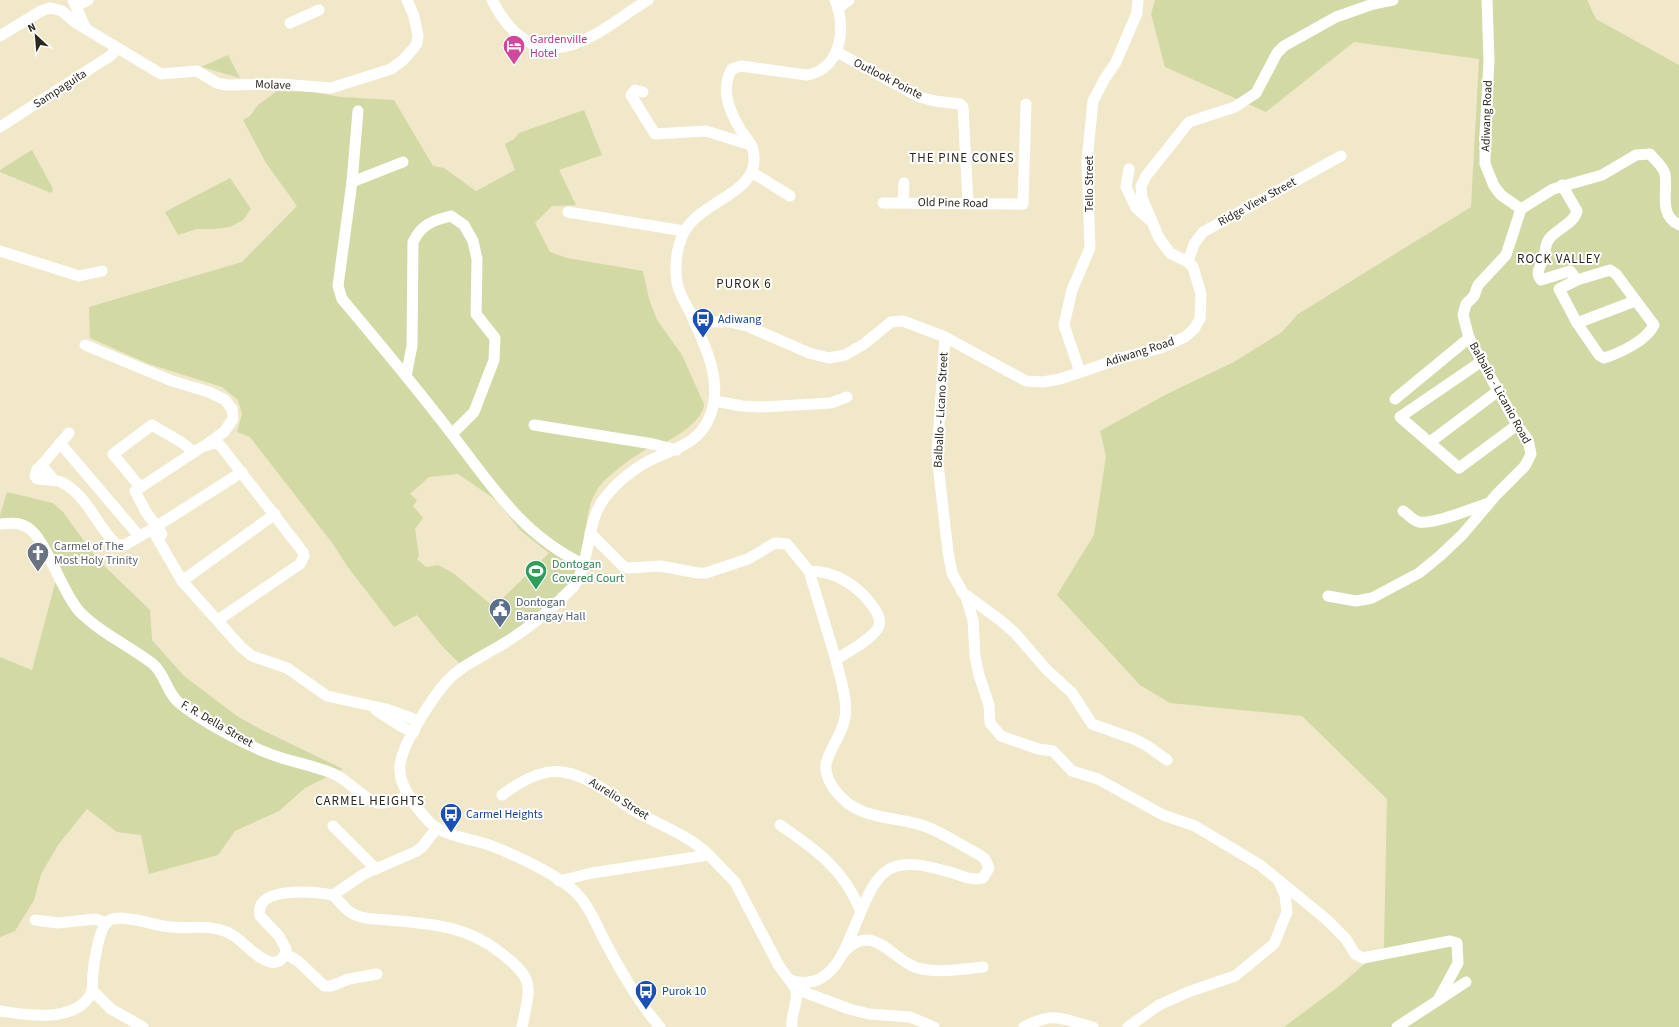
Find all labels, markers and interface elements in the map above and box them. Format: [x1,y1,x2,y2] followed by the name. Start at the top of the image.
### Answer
[16,16,56,56] north arrow
[25,19,38,36] text: N
[530,31,587,62] place label: Gardenville Hotel
[501,33,527,66] hotel icon: Gardenville Hotel
[851,54,925,104] street label: Outlook Pointe
[30,65,90,113] street label: Sampaguita
[255,76,291,94] street label: Molave
[1477,80,1497,152] street label: Adiwang Road
[909,149,1015,167] district label: THE PINE CONES
[1081,156,1098,212] street label: Tello Street
[1215,173,1299,231] street label: Ridge View Street
[918,194,988,212] street label: Old Pine Road
[1517,250,1601,268] district label: ROCK VALLEY
[716,275,772,293] district label: PUROK 6
[690,306,716,339] bus stop icon: Adiwang
[718,311,761,328] place label: Adiwang
[1103,333,1177,371] street label: Adiwang Road
[1465,339,1535,447] street label: Balbalio - Licanio Road
[929,352,953,468] street label: Balballo - Licano Street
[54,538,138,569] place label: Carmel of The Most Holy Trinity
[25,540,51,573] church icon: Carmel of The Most Holy Trinity
[552,556,624,587] place label: Dontogan Covered Court
[523,558,549,591] sports icon: Dontogan Covered Court
[516,594,586,625] place label: Dontogan Barangay Hall
[487,596,513,629] public building icon: Dontogan Barangay Hall
[178,696,256,752] street label: F. R. Della Street
[586,774,652,824] street label: Aurelio Street
[315,792,425,810] district label: CARMEL HEIGHTS
[438,801,464,834] bus stop icon: Carmel Heights
[466,806,543,823] place label: Carmel Heights
[633,978,659,1011] bus stop icon: Purok 10
[662,983,706,1000] place label: Purok 10

